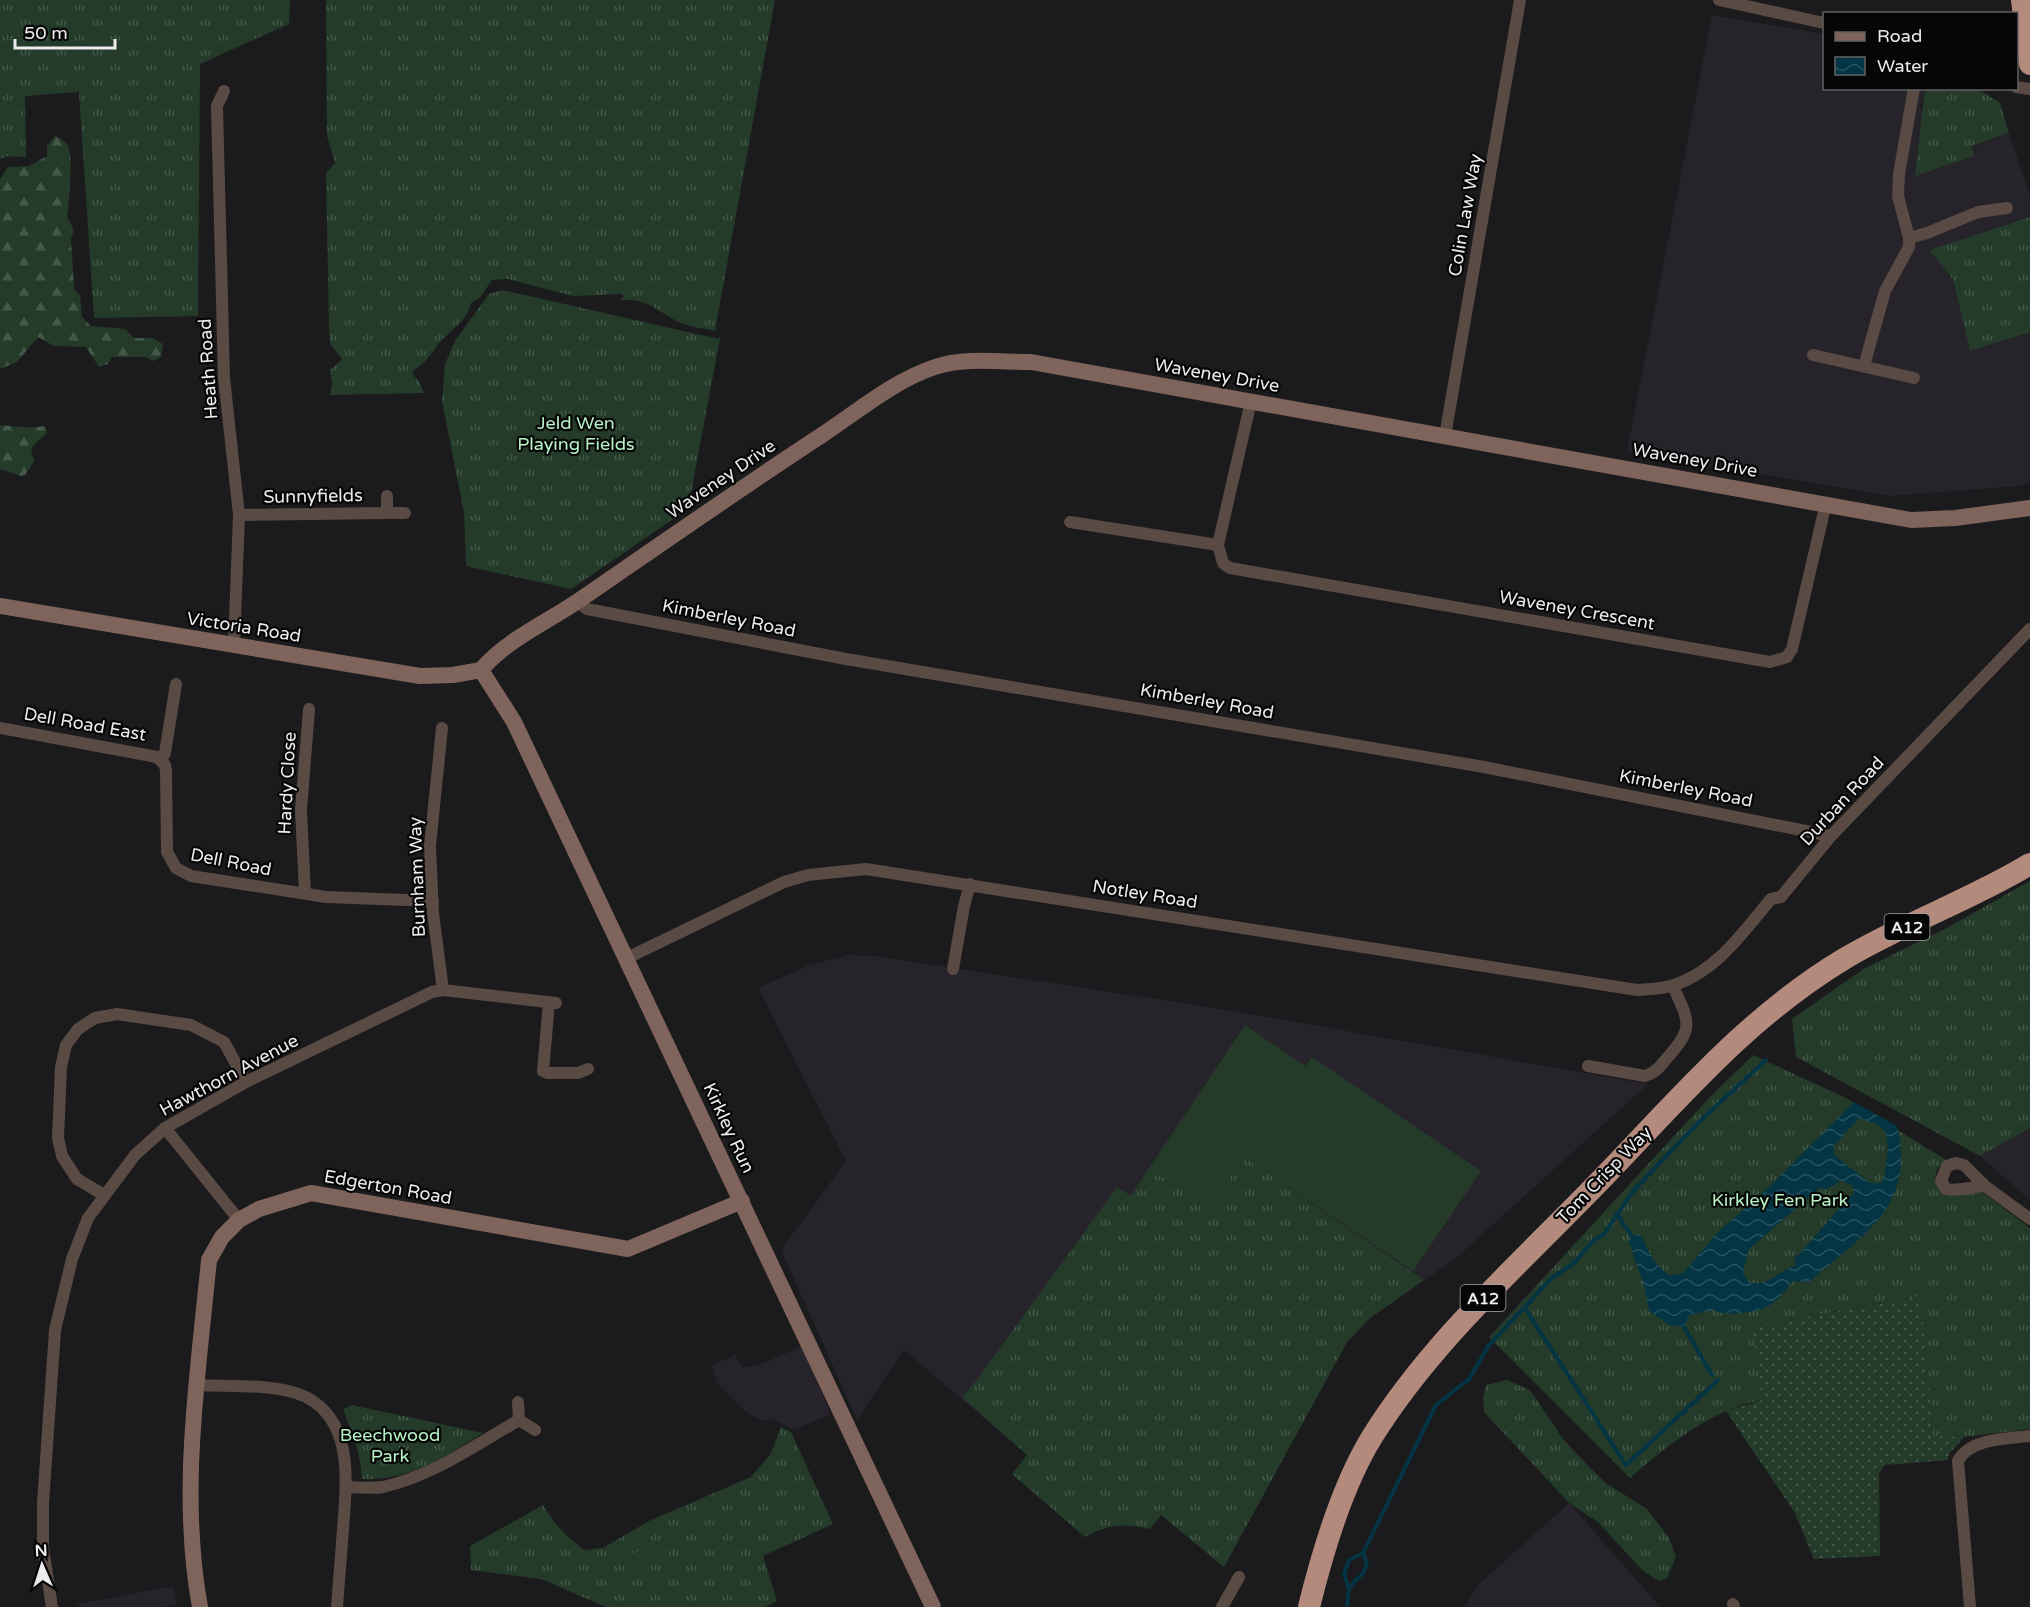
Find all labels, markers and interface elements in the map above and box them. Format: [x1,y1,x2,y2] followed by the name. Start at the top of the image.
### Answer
[15,12,116,50] scale bar
[1823,12,2018,90] legend
[24,22,68,44] text: 50 m
[1877,25,1922,47] text: Road
[1877,55,1928,77] text: Water
[1443,152,1487,278] street label: Colin Law Way
[193,318,223,420] street label: Heath Road
[1153,353,1281,397] street label: Waveney Drive
[517,412,635,455] park label: Jeld Wen Playing Fields
[662,434,780,524] street label: Waveney Drive
[1631,438,1759,482] street label: Waveney Drive
[263,484,363,508] street label: Sunnyfields
[1497,585,1657,635] street label: Waveney Crescent
[660,594,798,642] street label: Kimberley Road
[185,607,303,647] street label: Victoria Road
[1138,678,1276,724] street label: Kimberley Road
[22,702,148,746] street label: Dell Road East
[273,731,301,835] street label: Hardy Close
[1795,752,1889,850] street label: Durban Road
[1617,764,1755,812] street label: Kimberley Road
[404,816,430,938] street label: Burnham Way
[189,843,273,881] street label: Dell Road
[1091,875,1199,913] street label: Notley Road
[1884,914,1930,940] road number: A12
[156,1029,302,1121] street label: Hawthorn Avenue
[699,1079,759,1177] street label: Kirkley Run
[1552,1121,1656,1228] street label: Tom Crisp Way
[322,1165,454,1209] street label: Edgerton Road
[1712,1189,1849,1211] park label: Kirkley Fen Park
[1460,1285,1506,1311] road number: A12
[340,1424,440,1467] park label: Beechwood Park
[12,1535,72,1595] north arrow
[34,1541,48,1561] text: N

